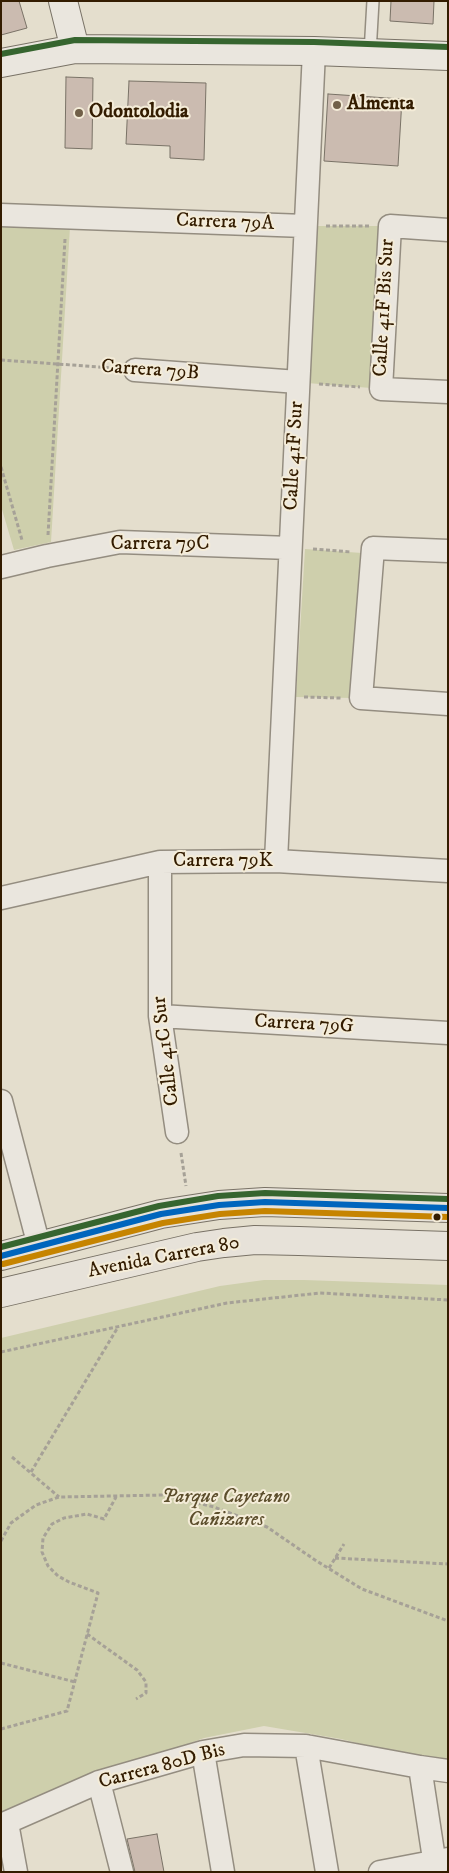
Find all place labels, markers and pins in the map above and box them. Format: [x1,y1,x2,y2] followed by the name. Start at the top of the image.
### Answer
[347,93,414,117] place label: Almenta
[331,99,343,111] marker: Almenta
[89,101,189,125] place label: Odontolodia
[73,107,85,119] marker: Odontolodia
[432,1212,442,1222] unlabelled marker

